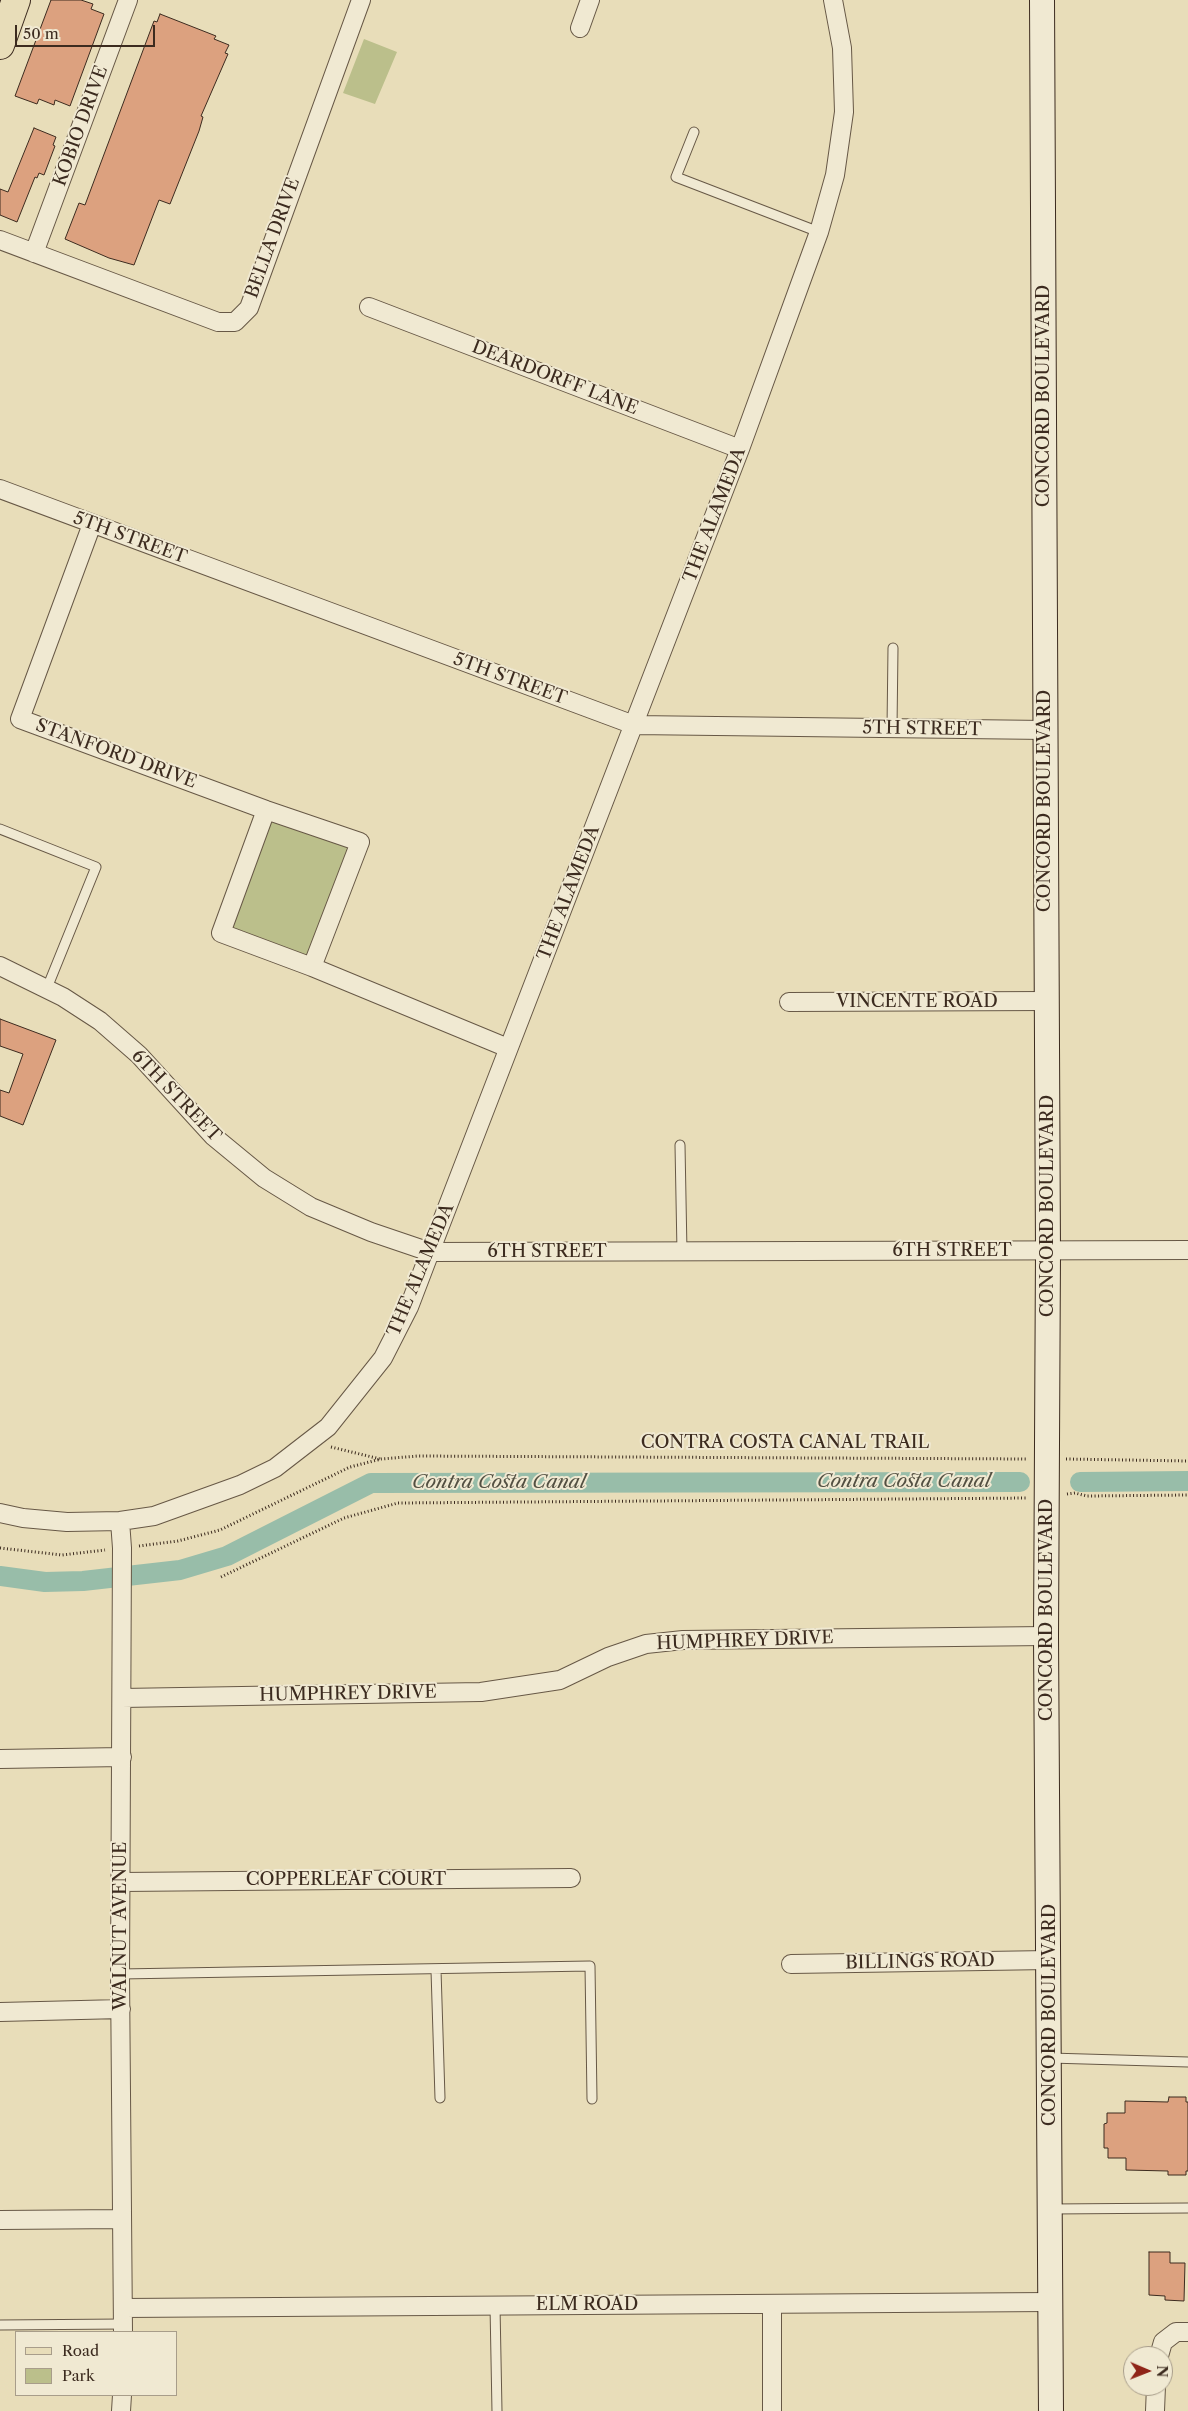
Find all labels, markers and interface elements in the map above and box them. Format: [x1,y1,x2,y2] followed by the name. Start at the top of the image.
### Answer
[18,15,158,47] scale bar
[23,24,59,43] text: 50 m
[49,63,113,189] street label: KOBIO DRIVE
[241,175,305,301] street label: BELLA DRIVE
[1033,285,1055,507] street label: CONCORD BOULEVARD
[469,336,641,420] street label: DEARDORFF LANE
[679,445,751,585] street label: THE ALAMEDA
[70,507,190,569] street label: 5TH STREET
[450,648,570,710] street label: 5TH STREET
[1034,690,1056,912] street label: CONCORD BOULEVARD
[33,715,199,793] street label: STANFORD DRIVE
[862,717,982,741] street label: 5TH STREET
[533,823,605,963] street label: THE ALAMEDA
[836,991,998,1013] street label: VINCENTE ROAD
[127,1046,225,1146] street label: 6TH STREET
[1037,1095,1059,1317] street label: CONCORD BOULEVARD
[383,1200,459,1340] street label: THE ALAMEDA
[892,1240,1012,1262] street label: 6TH STREET
[487,1241,607,1263] street label: 6TH STREET
[641,1432,929,1454] street label: CONTRA COSTA CANAL TRAIL
[817,1471,991,1493] water label: Contra Costa Canal
[412,1472,586,1494] water label: Contra Costa Canal
[1036,1499,1058,1721] street label: CONCORD BOULEVARD
[656,1627,834,1655] street label: HUMPHREY DRIVE
[259,1682,437,1706] street label: HUMPHREY DRIVE
[110,1842,132,2010] street label: WALNUT AVENUE
[246,1869,446,1891] street label: COPPERLEAF COURT
[1039,1904,1061,2126] street label: CONCORD BOULEVARD
[845,1950,995,1974] street label: BILLINGS ROAD
[536,2294,638,2316] street label: ELM ROAD
[15,2331,178,2396] legend
[62,2341,99,2360] text: Road
[1123,2346,1173,2396] north arrow
[1153,2365,1171,2377] text: N
[62,2366,95,2385] text: Park

